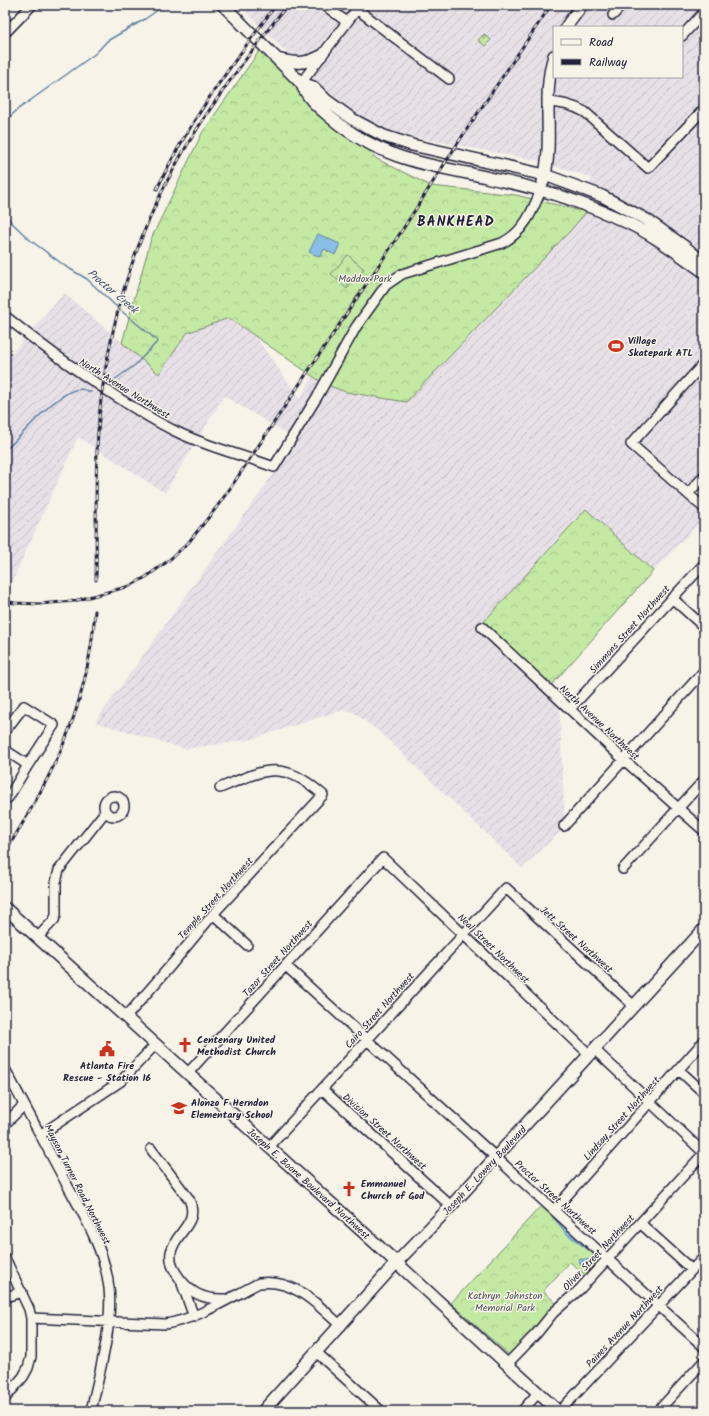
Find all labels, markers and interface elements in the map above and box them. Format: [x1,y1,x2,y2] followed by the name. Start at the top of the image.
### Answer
[553,26,683,78] legend
[589,33,614,52] text: Road
[589,53,627,72] text: Railway
[417,211,495,233] district label: BANKHEAD
[83,265,143,320] water label: Proctor Creek
[338,271,392,287] park label: Maddox Park
[628,333,693,361] place label: Village Skatepark ATL
[607,337,625,355] sports icon: Village Skatepark ATL
[76,354,173,423] street label: North Avenue Northwest
[586,582,674,677] street label: Simmons Street Northwest
[556,681,643,764] street label: North Avenue Northwest
[174,854,257,943] street label: Temple Street Northwest
[536,903,617,977] street label: Jett Street Northwest
[454,910,533,988] street label: Neal Street Northwest
[239,916,317,1001] street label: Tazor Street Northwest
[341,969,418,1052] street label: Cairo Street Northwest
[197,1032,276,1060] place label: Centenary United Methodist Church
[176,1036,194,1054] church icon: Centenary United Methodist Church
[98,1040,116,1058] public building icon: Atlanta Fire Rescue - Station 16
[63,1058,151,1086] place label: Atlanta Fire Rescue - Station 16
[580,1073,664,1164] street label: Lindsay Street Northwest
[339,1089,430,1174] street label: Division Street Northwest
[191,1095,273,1123] place label: Alonzo F Herndon Elementary School
[170,1099,188,1117] school or university icon: Alonzo F Herndon Elementary School
[40,1121,115,1248] street label: Mayson Turner Road Northwest
[439,1122,531,1219] street label: Joseph E. Lowery Boulevard
[243,1124,373,1244] street label: Joseph E. Boone Boulevard Northwest
[511,1156,600,1239] street label: Proctor Street Northwest
[361,1176,425,1204] place label: Emmanuel Church of God
[340,1180,358,1198] church icon: Emmanuel Church of God
[559,1211,639,1295] street label: Oliver Street Northwest
[582,1282,667,1371] street label: Paines Avenue Northwest
[467,1288,543,1316] park label: Kathryn Johnston Memorial Park

